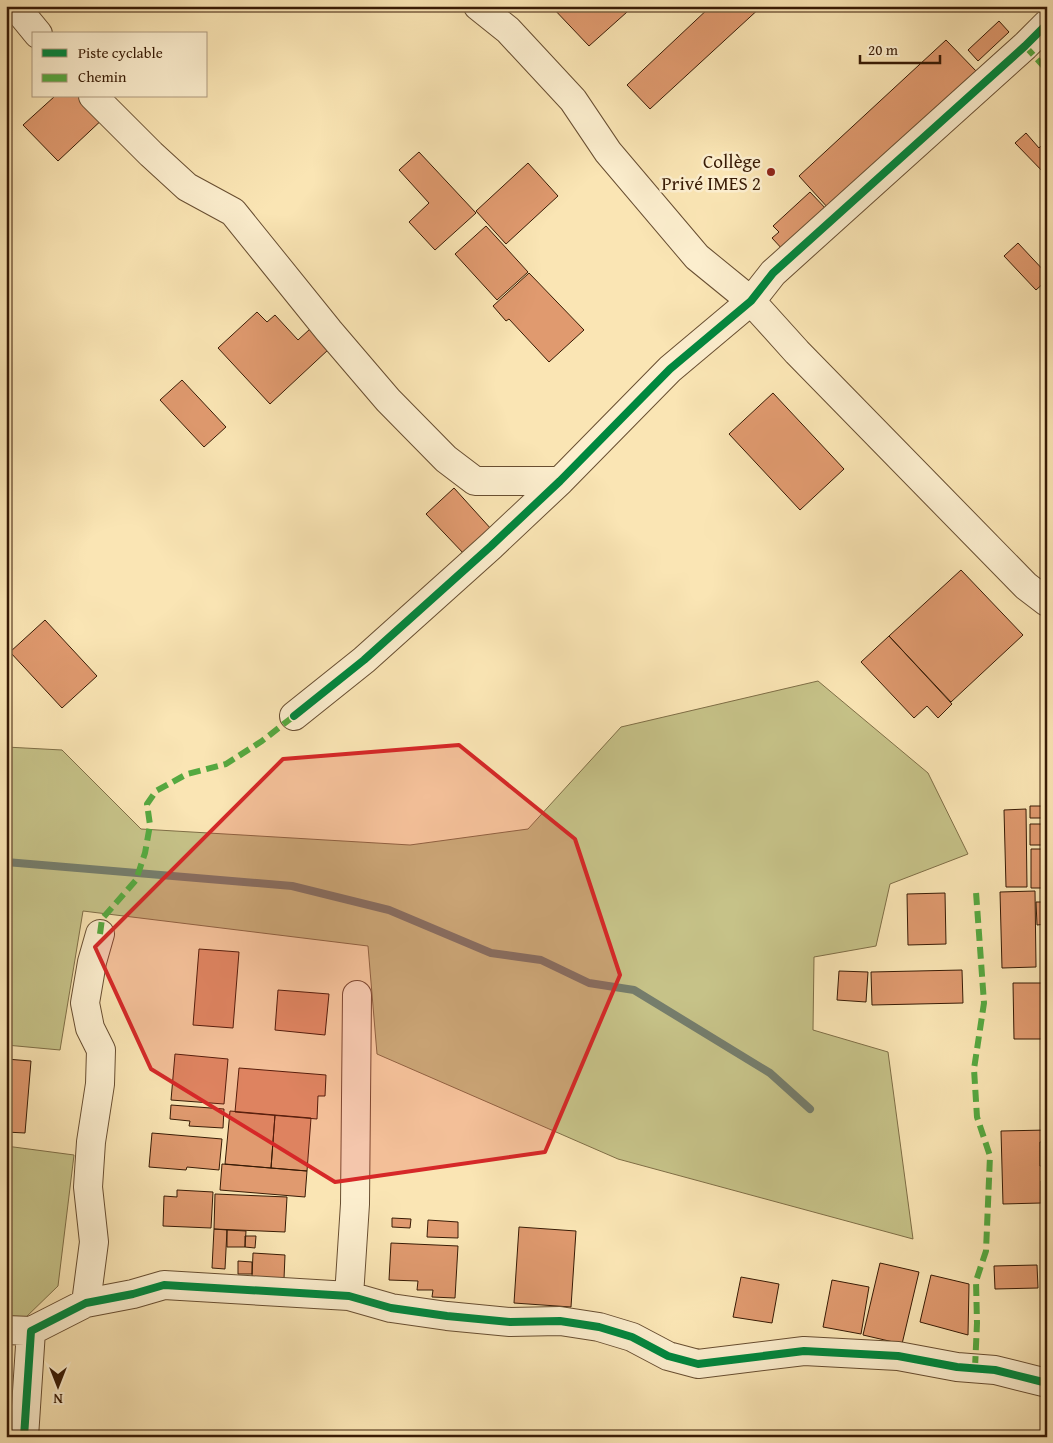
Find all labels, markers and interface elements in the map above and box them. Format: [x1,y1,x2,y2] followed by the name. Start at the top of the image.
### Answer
[32,32,208,98] legend
[860,32,940,64] scale bar
[868,39,899,60] text: 20 m
[78,42,163,63] text: Piste cyclable
[78,66,127,87] text: Chemin
[661,147,761,197] place label: Collège Privé IMES 2
[765,166,777,178] marker: Collège Privé IMES 2
[32,1360,82,1410] north arrow
[53,1389,63,1409] text: N

